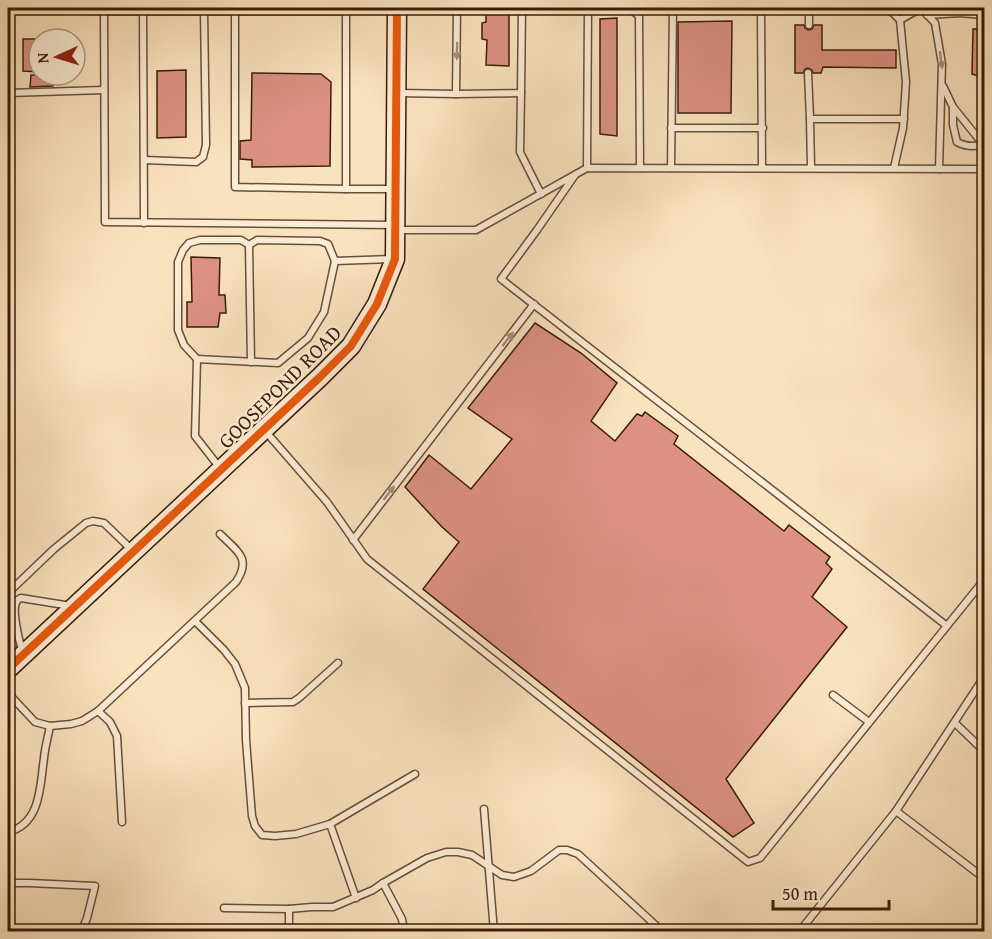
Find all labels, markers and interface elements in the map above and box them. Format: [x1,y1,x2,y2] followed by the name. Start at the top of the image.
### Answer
[27,27,87,87] north arrow
[452,41,461,60] one-way arrow
[936,50,946,69] one-way arrow
[30,52,54,64] text: N
[211,318,348,455] street label: GOOSEPOND ROAD
[501,331,513,346] one-way arrow
[382,486,394,501] one-way arrow
[773,873,888,911] scale bar
[782,880,818,907] text: 50 m

